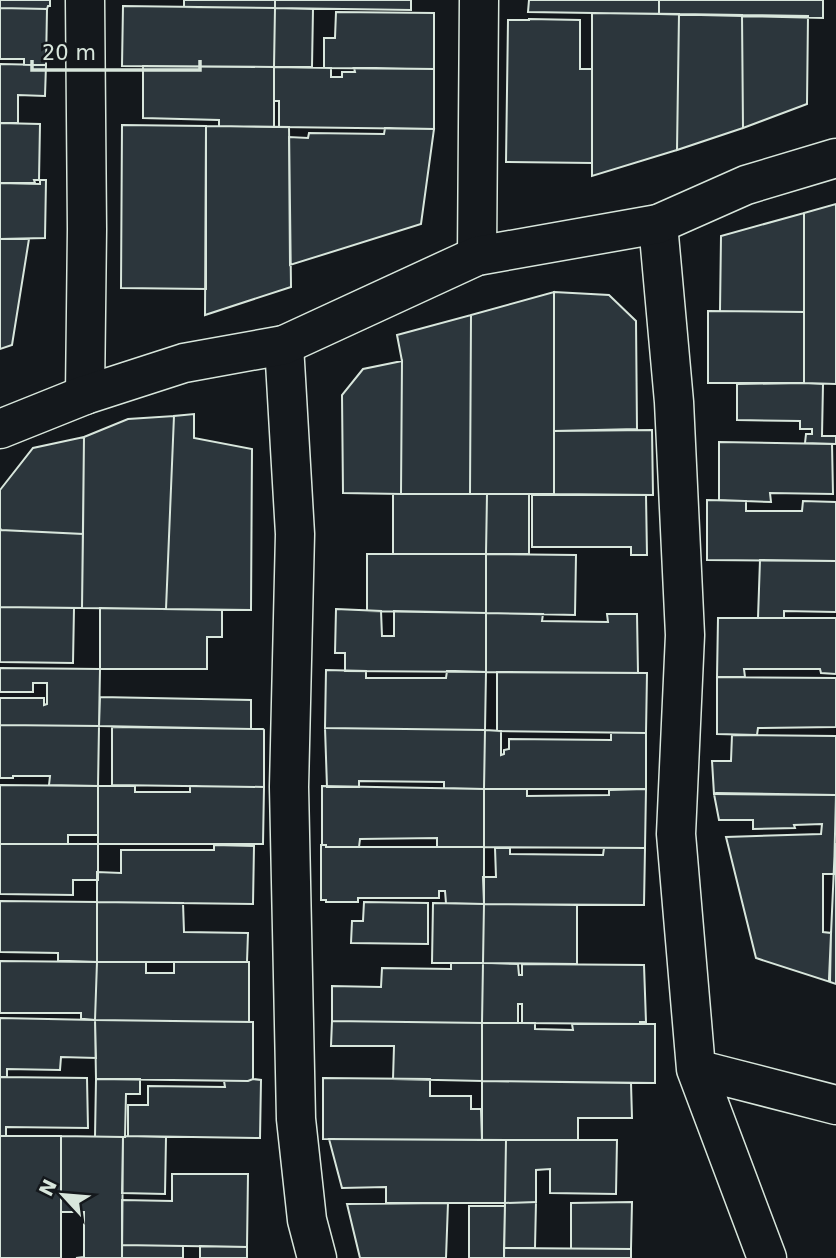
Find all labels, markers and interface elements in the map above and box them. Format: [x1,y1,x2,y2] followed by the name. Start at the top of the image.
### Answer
[32,28,200,72] scale bar
[42,41,96,65] text: 20 m
[28,1160,98,1230] north arrow
[34,1176,61,1200] text: N

